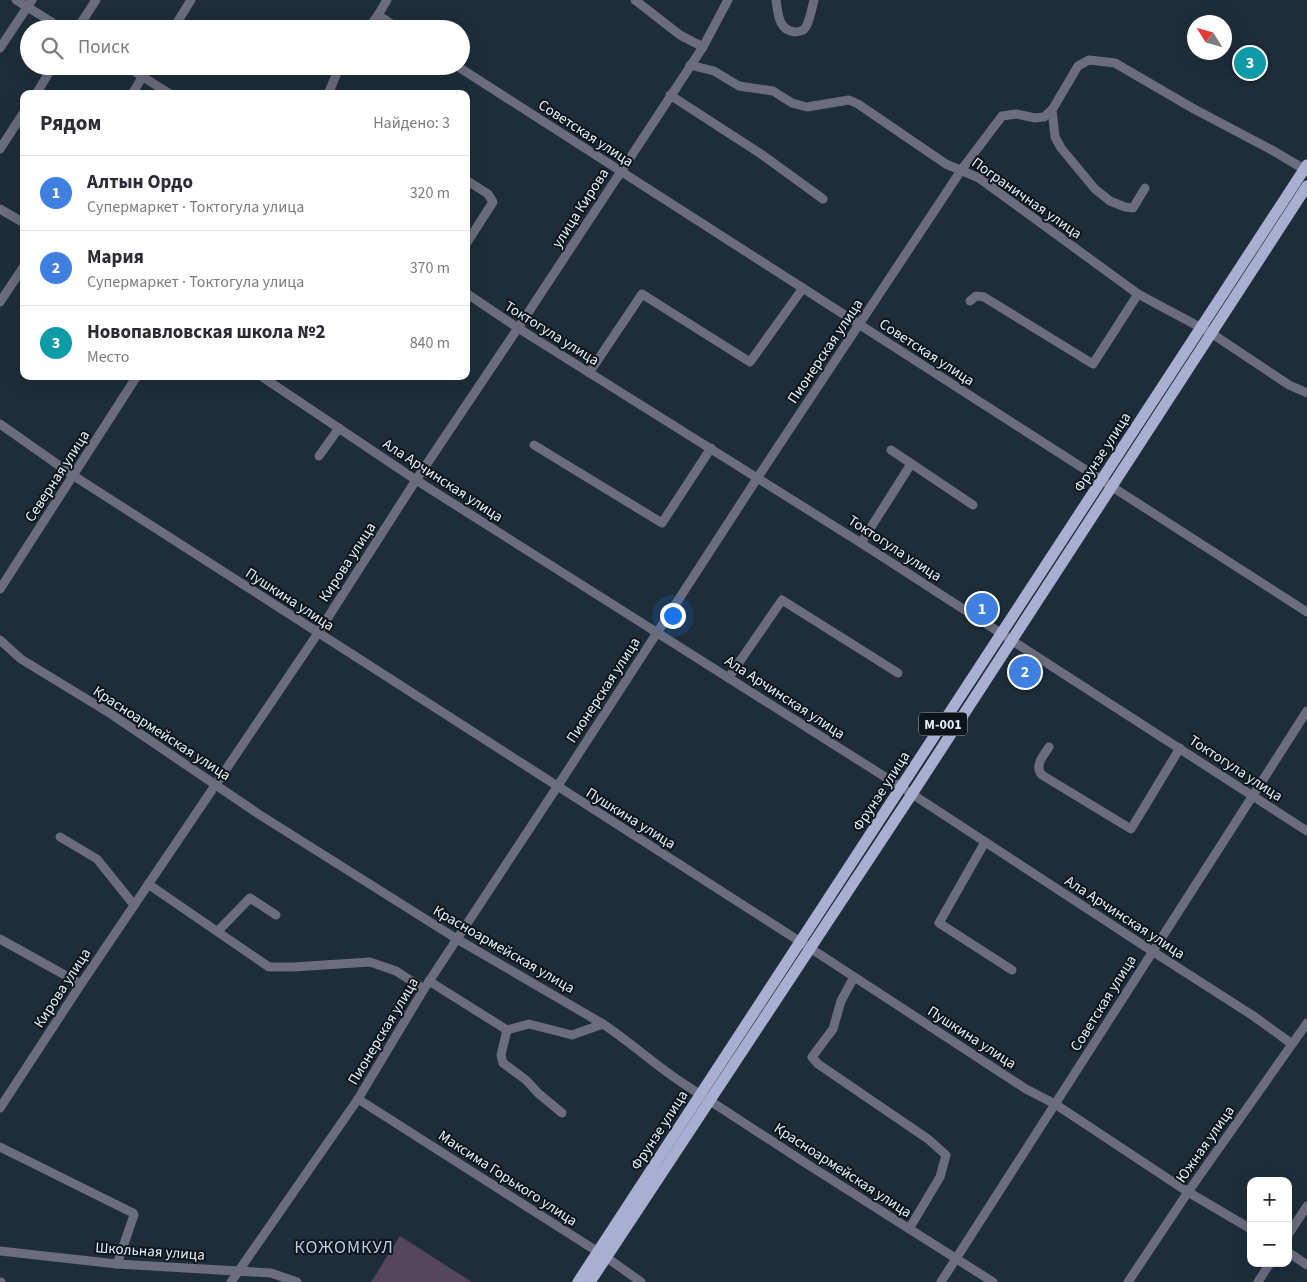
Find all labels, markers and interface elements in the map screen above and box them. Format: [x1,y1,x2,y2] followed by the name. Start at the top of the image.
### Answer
[1187,15,1232,60] north arrow
[20,20,470,75] search box
[38,34,66,62] icon: search
[78,34,129,61] text: Поиск
[1234,44,1266,82] pin: 3
[534,95,638,172] street label: Советская улица
[40,108,101,138] text: Рядом
[373,112,450,134] text: Найдено: 3
[967,152,1086,244] street label: Пограничная улица
[547,164,614,252] street label: улица Кирова
[87,169,193,196] text: Алтын Ордо
[52,182,60,204] text: 1
[410,182,450,204] text: 320 m
[87,196,304,218] text: Супермаркет · Токтогула улица
[87,244,144,271] text: Мария
[52,257,60,279] text: 2
[410,257,450,279] text: 370 m
[87,271,304,293] text: Супермаркет · Токтогула улица
[783,295,868,408] street label: Пионерская улица
[500,296,603,371] street label: Токтогула улица
[875,314,979,391] street label: Советская улица
[87,319,325,346] text: Новопавловская школа №2
[52,332,60,354] text: 3
[410,332,450,354] text: 840 m
[87,346,130,368] text: Место
[1069,408,1136,496] street label: Фрунзе улица
[20,426,95,526] street label: Северная улица
[378,434,507,527] street label: Ала Арчинская улица
[844,510,946,587] street label: Токтогула улица
[314,518,381,606] street label: Кирова улица
[241,563,338,636] street label: Пушкина улица
[966,590,998,628] pin: 1
[660,603,686,629] your location
[561,633,646,747] street label: Пионерская улица
[720,651,849,744] street label: Ала Арчинская улица
[1009,653,1041,691] pin: 2
[89,681,235,786] street label: Красноармейская улица
[919,712,967,736] road number: M-001
[1185,730,1287,807] street label: Токтогула улица
[848,747,915,835] street label: Фрунзе улица
[582,782,680,854] street label: Пушкина улица
[1060,871,1189,964] street label: Ала Арчинская улица
[429,900,579,999] street label: Красноармейская улица
[29,944,96,1032] street label: Кирова улица
[1065,951,1141,1055] street label: Советская улица
[343,973,424,1089] street label: Пионерская улица
[923,1001,1020,1074] street label: Пушкина улица
[626,1086,693,1174] street label: Фрунзе улица
[1171,1101,1240,1187] street label: Южная улица
[770,1118,916,1223] street label: Красноармейская улица
[434,1126,581,1231] street label: Максима Горького улица
[1247,1177,1292,1267] map controls
[1247,1177,1292,1222] button: +
[1247,1222,1292,1267] button: −
[294,1235,394,1260] district label: КОЖОМКУЛ
[94,1237,205,1266] street label: Школьная улица

